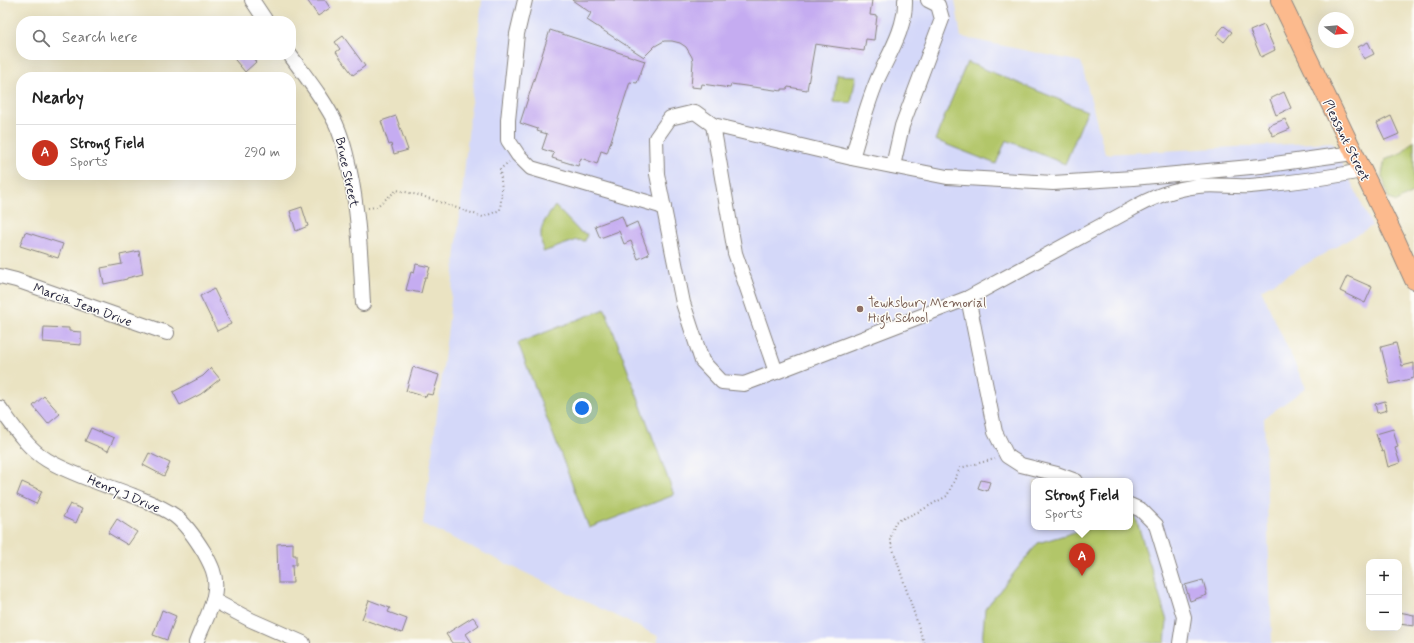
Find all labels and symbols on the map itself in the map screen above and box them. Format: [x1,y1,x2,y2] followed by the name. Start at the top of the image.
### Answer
[1318,12,1354,48] north arrow
[1318,97,1373,185] street label: Pleasant Street
[331,136,362,209] street label: Bruce Street
[31,280,134,331] street label: Marcia Jean Drive
[868,295,986,329] place label: Tewksbury Memorial High School
[855,304,865,314] marker: Tewksbury Memorial High School
[572,398,592,418] your location
[85,471,162,517] street label: Henry J Drive
[1069,543,1095,576] pin: A

